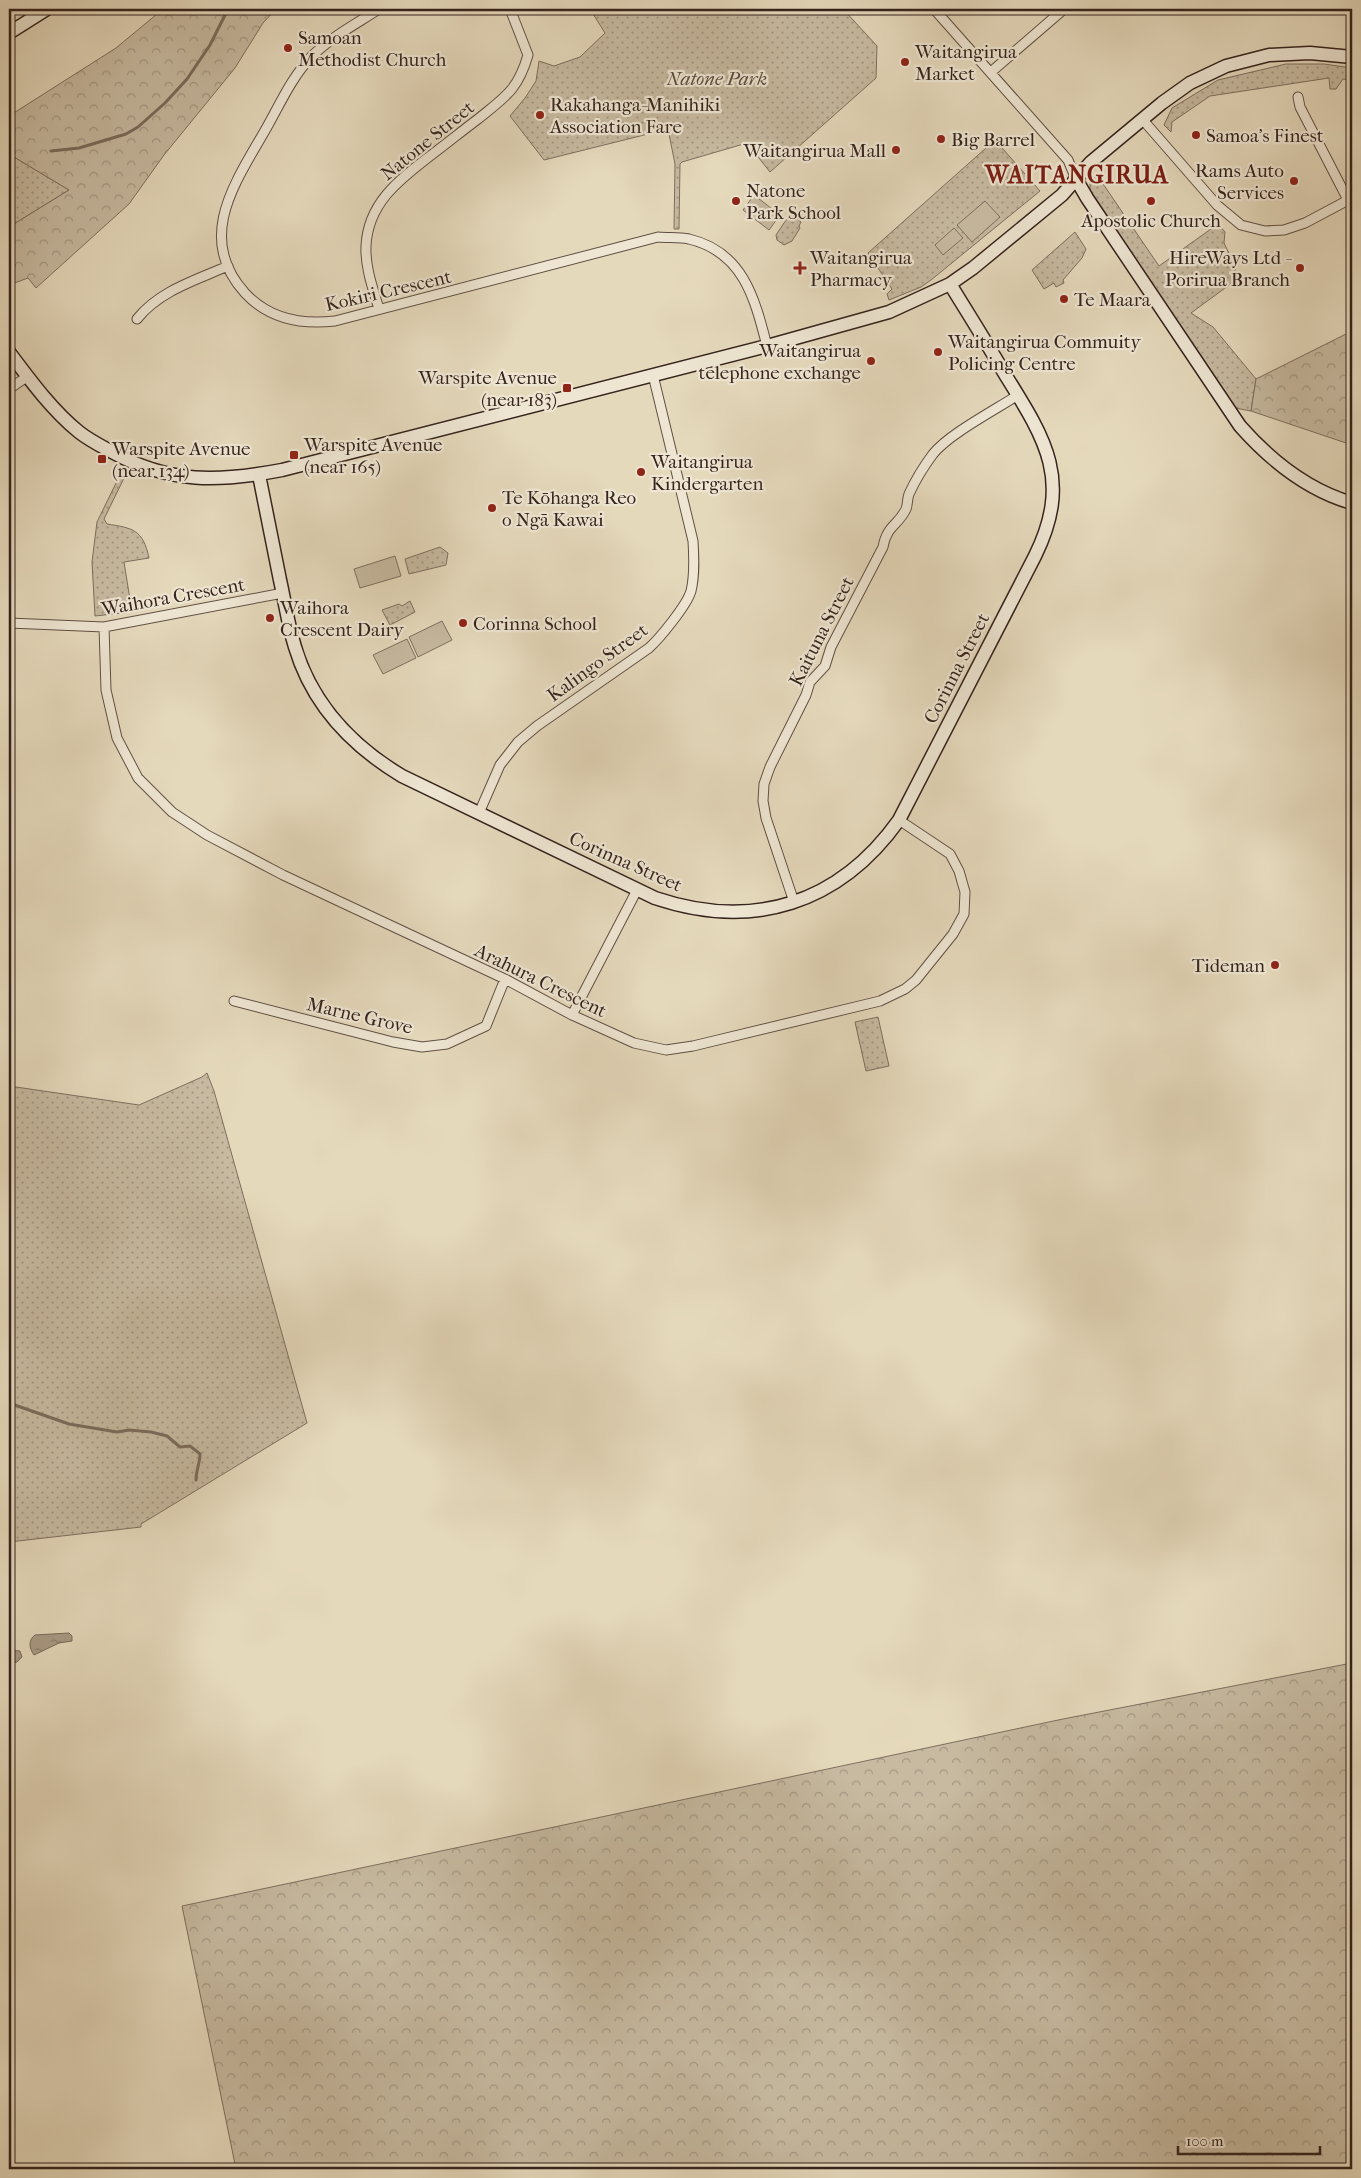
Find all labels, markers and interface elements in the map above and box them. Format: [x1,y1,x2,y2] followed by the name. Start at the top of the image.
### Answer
[298,27,447,71] place label: Samoan Methodist Church
[914,41,1017,85] place label: Waitangirua Market
[282,42,294,54] marker: Samoan Methodist Church
[899,56,911,68] marker: Waitangirua Market
[666,68,767,90] park label: Natone Park
[549,94,721,138] place label: Rakahanga-Manihiki Association Fare
[377,96,479,185] street label: Natone Street
[534,109,546,121] marker: Rakahanga-Manihiki Association Fare
[1206,125,1324,147] place label: Samoa’s Finest
[951,129,1035,151] place label: Big Barrel
[1190,129,1202,141] marker: Samoa’s Finest
[935,133,947,145] marker: Big Barrel
[742,140,886,162] place label: Waitangirua Mall
[890,144,902,156] marker: Waitangirua Mall
[1195,160,1284,204] place label: Rams Auto Services
[984,161,1170,189] district label: WAITANGIRUA
[1288,175,1300,187] marker: Rams Auto Services
[746,180,841,224] place label: Natone Park School
[730,195,742,207] marker: Natone Park School
[1145,195,1157,207] marker: Apostolic Church
[1080,210,1221,232] place label: Apostolic Church
[809,247,912,291] place label: Waitangirua Pharmacy
[1165,247,1293,291] place label: HireWays Ltd - Porirua Branch
[794,262,806,274] marker: Waitangirua Pharmacy
[1294,262,1306,274] marker: HireWays Ltd - Porirua Branch
[323,266,454,316] street label: Kokiri Crescent
[1074,289,1151,311] place label: Te Maara
[1058,293,1070,305] marker: Te Maara
[947,331,1142,375] place label: Waitangirua Commuity Policing Centre
[699,340,861,384] place label: Waitangirua telephone exchange
[932,346,944,358] marker: Waitangirua Commuity Policing Centre
[865,355,877,367] marker: Waitangirua telephone exchange
[417,367,557,411] place label: Warspite Avenue (near 183)
[561,382,573,394] marker: Warspite Avenue (near 183)
[303,434,443,478] place label: Warspite Avenue (near 165)
[111,438,251,482] place label: Warspite Avenue (near 134)
[288,449,300,461] marker: Warspite Avenue (near 165)
[650,451,763,495] place label: Waitangirua Kindergarten
[96,453,108,465] marker: Warspite Avenue (near 134)
[635,466,647,478] marker: Waitangirua Kindergarten
[502,487,637,531] place label: Te Kōhanga Reo o Ngā Kawai
[486,502,498,514] marker: Te Kōhanga Reo o Ngā Kawai
[99,573,247,621] street label: Waihora Crescent
[785,573,859,690] street label: Kaituna Street
[279,597,405,641] place label: Waihora Crescent Dairy
[920,609,994,727] street label: Corinna Street
[264,612,276,624] marker: Waihora Crescent Dairy
[473,613,597,635] place label: Corinna School
[457,617,469,629] marker: Corinna School
[543,619,652,707] street label: Kalingo Street
[566,827,686,897] street label: Corinna Street
[470,939,610,1022] street label: Arahura Crescent
[1192,955,1265,977] place label: Tideman
[1269,959,1281,971] marker: Tideman
[305,993,415,1039] street label: Marne Grove
[1178,2123,1321,2155] scale bar
[1186,2132,1224,2150] text: 100 m

